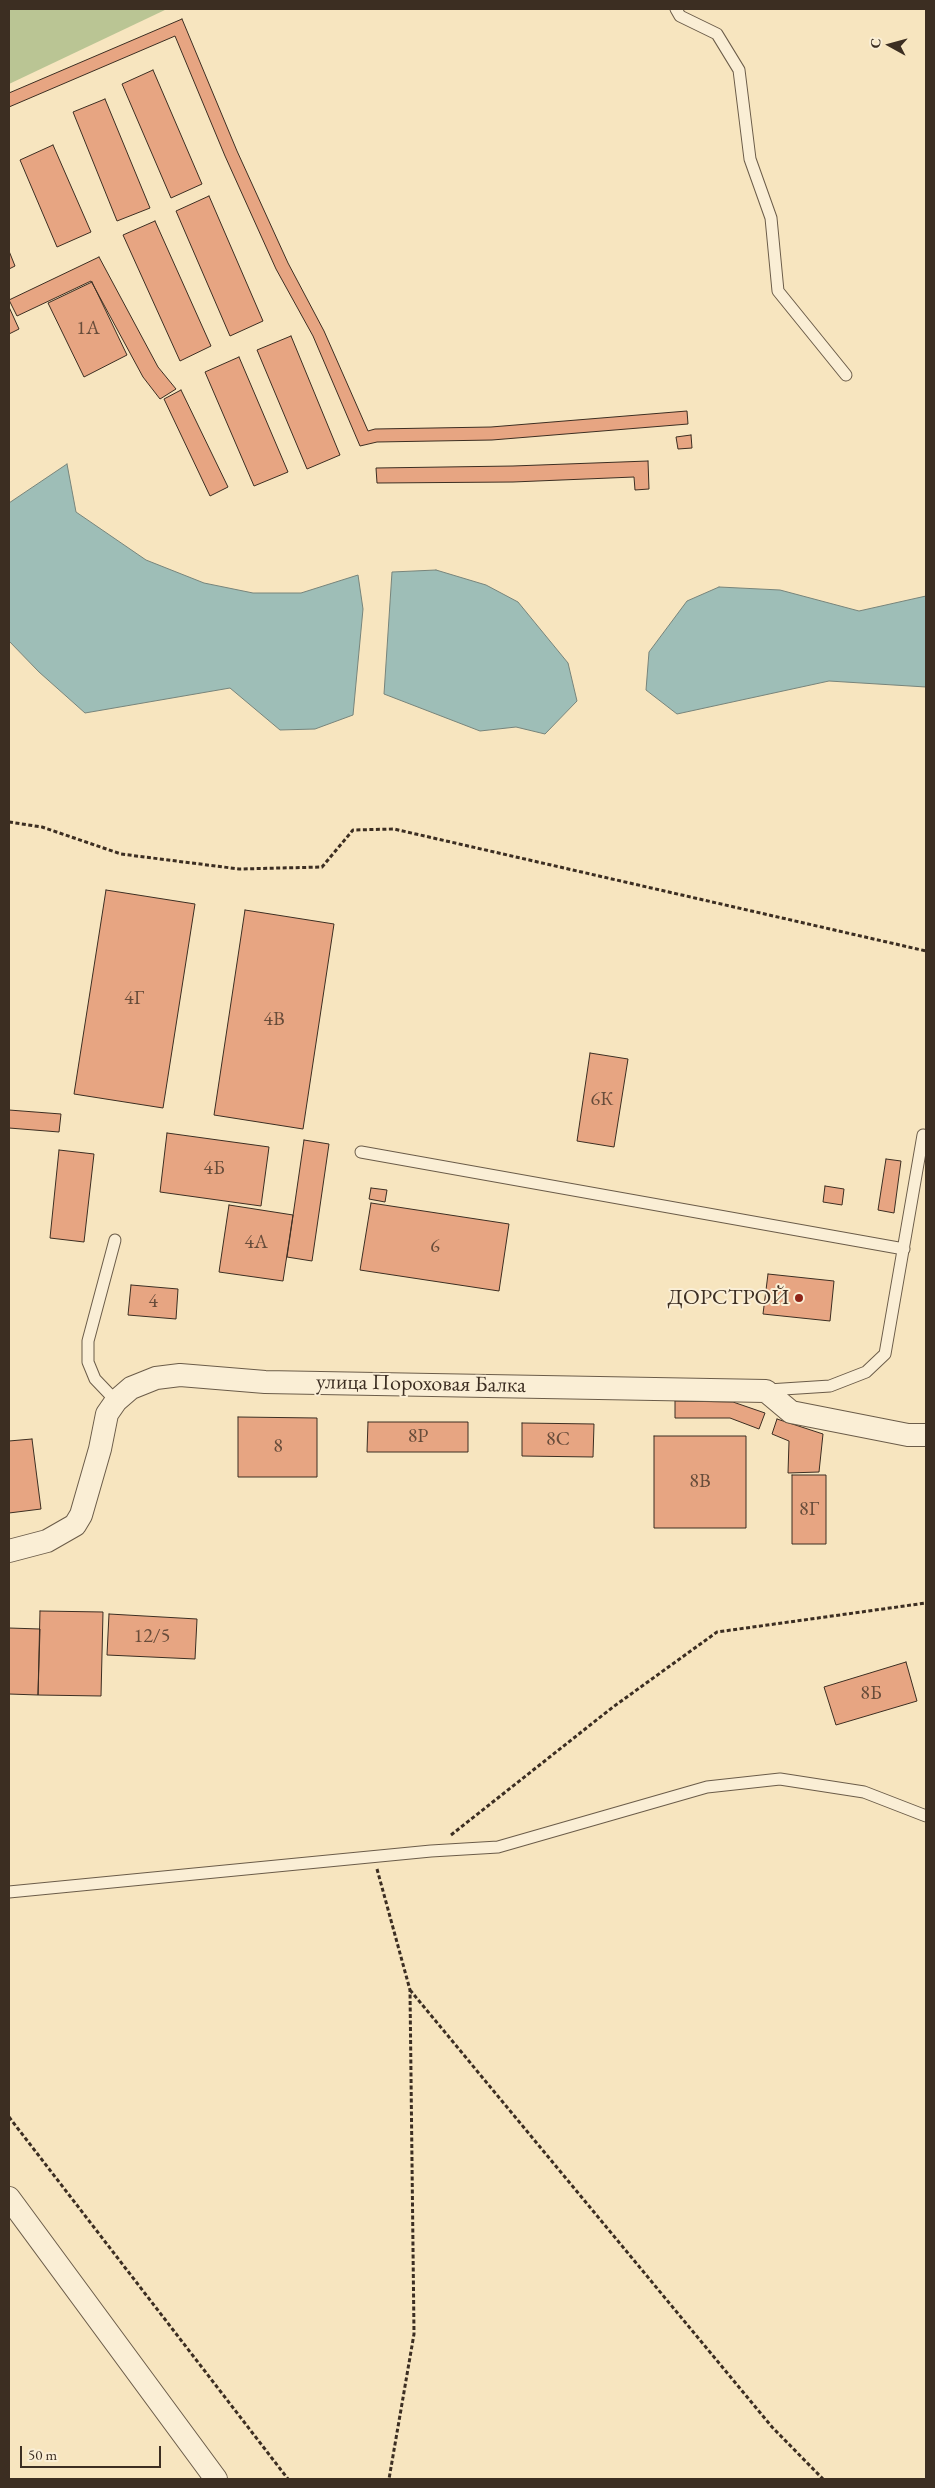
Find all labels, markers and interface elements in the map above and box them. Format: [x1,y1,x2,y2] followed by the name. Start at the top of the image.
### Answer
[865,20,915,70] north arrow
[866,37,885,49] text: С
[76,317,100,341] house number: 1А
[124,987,144,1011] house number: 4Г
[263,1008,285,1032] house number: 4В
[591,1088,613,1112] house number: 6К
[203,1157,225,1181] house number: 4Б
[244,1231,268,1255] house number: 4А
[430,1235,440,1259] house number: 6
[668,1285,789,1311] place label: ДОРСТРОЙ
[148,1290,158,1314] house number: 4
[793,1292,805,1304] marker: ДОРСТРОЙ
[316,1369,526,1399] street label: улица Пороховая Балка
[408,1425,428,1449] house number: 8Р
[546,1428,570,1452] house number: 8С
[273,1435,283,1459] house number: 8
[689,1470,711,1494] house number: 8В
[799,1498,819,1522] house number: 8Г
[134,1625,170,1649] house number: 12/5
[860,1682,882,1706] house number: 8Б
[22,2436,164,2468] scale bar
[28,2445,57,2464] text: 50 m

